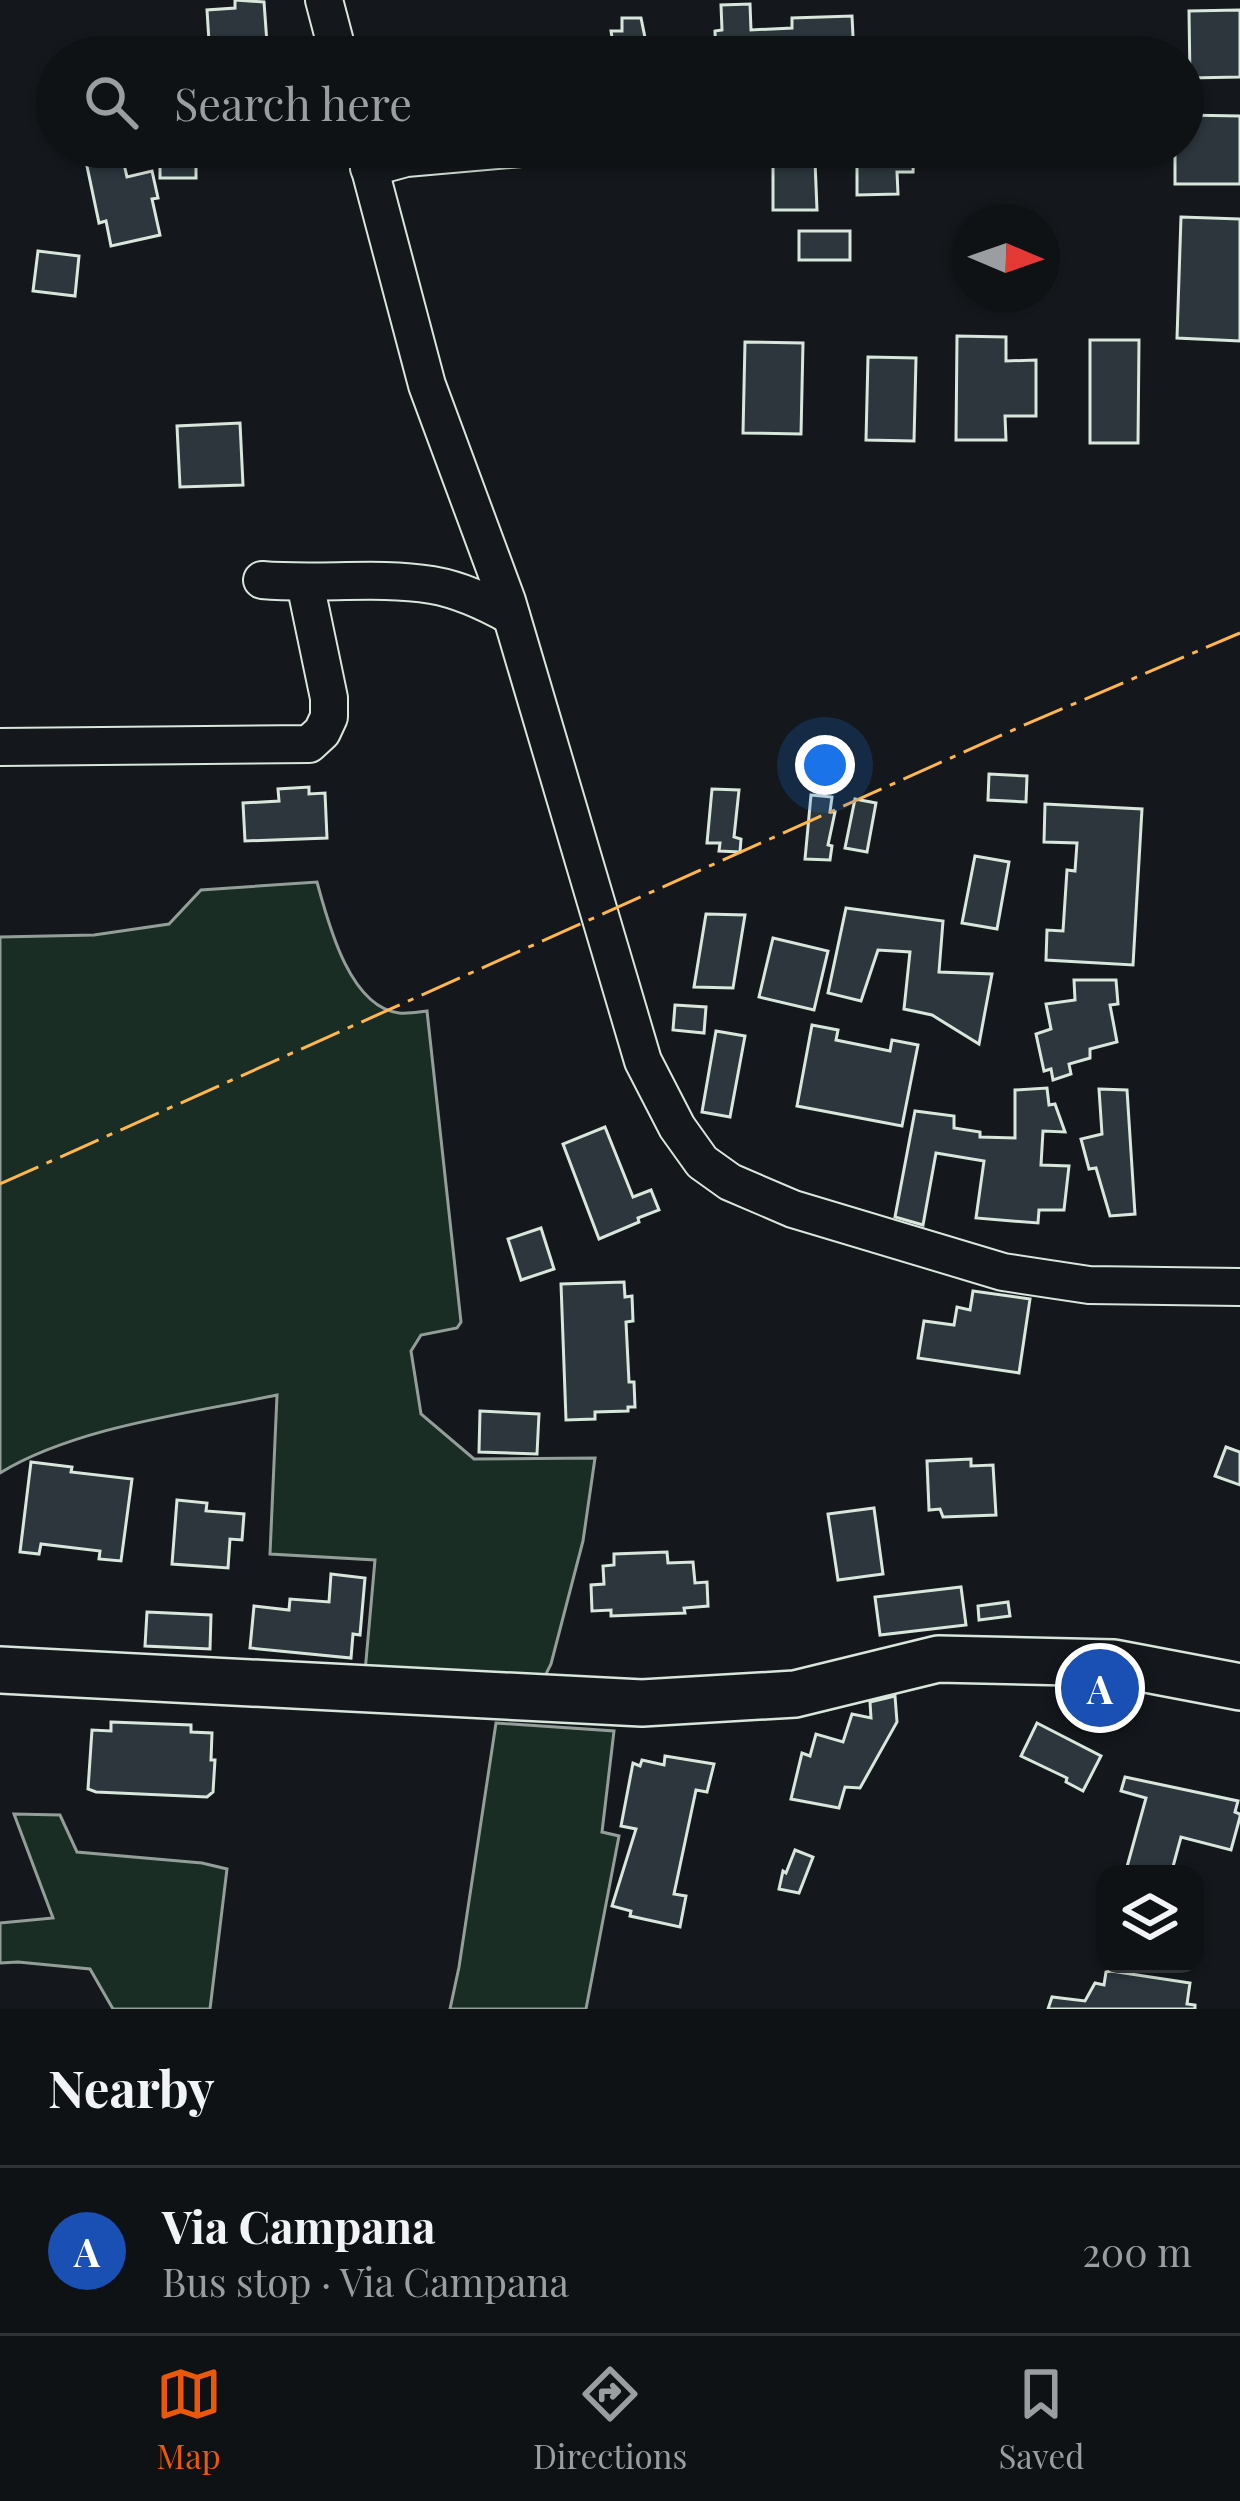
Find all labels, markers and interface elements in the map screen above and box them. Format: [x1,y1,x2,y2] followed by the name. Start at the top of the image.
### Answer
[36,36,1204,168] search box
[78,69,144,135] icon: search
[174,72,412,132] text: Search here
[952,204,1060,312] north arrow
[795,735,855,795] your location
[1061,1643,1139,1733] pin: A
[1096,1865,1204,1973] map controls
[1096,1865,1204,1973] button: layers
[48,2053,214,2121] text: Nearby
[162,2195,436,2255] text: Via Campana
[74,2225,100,2277] text: A
[1082,2225,1192,2277] text: 200 m
[162,2255,569,2307] text: Bus stop · Via Campana
[156,2361,222,2477] tab: Map
[533,2361,687,2477] tab: Directions
[999,2361,1084,2477] tab: Saved

